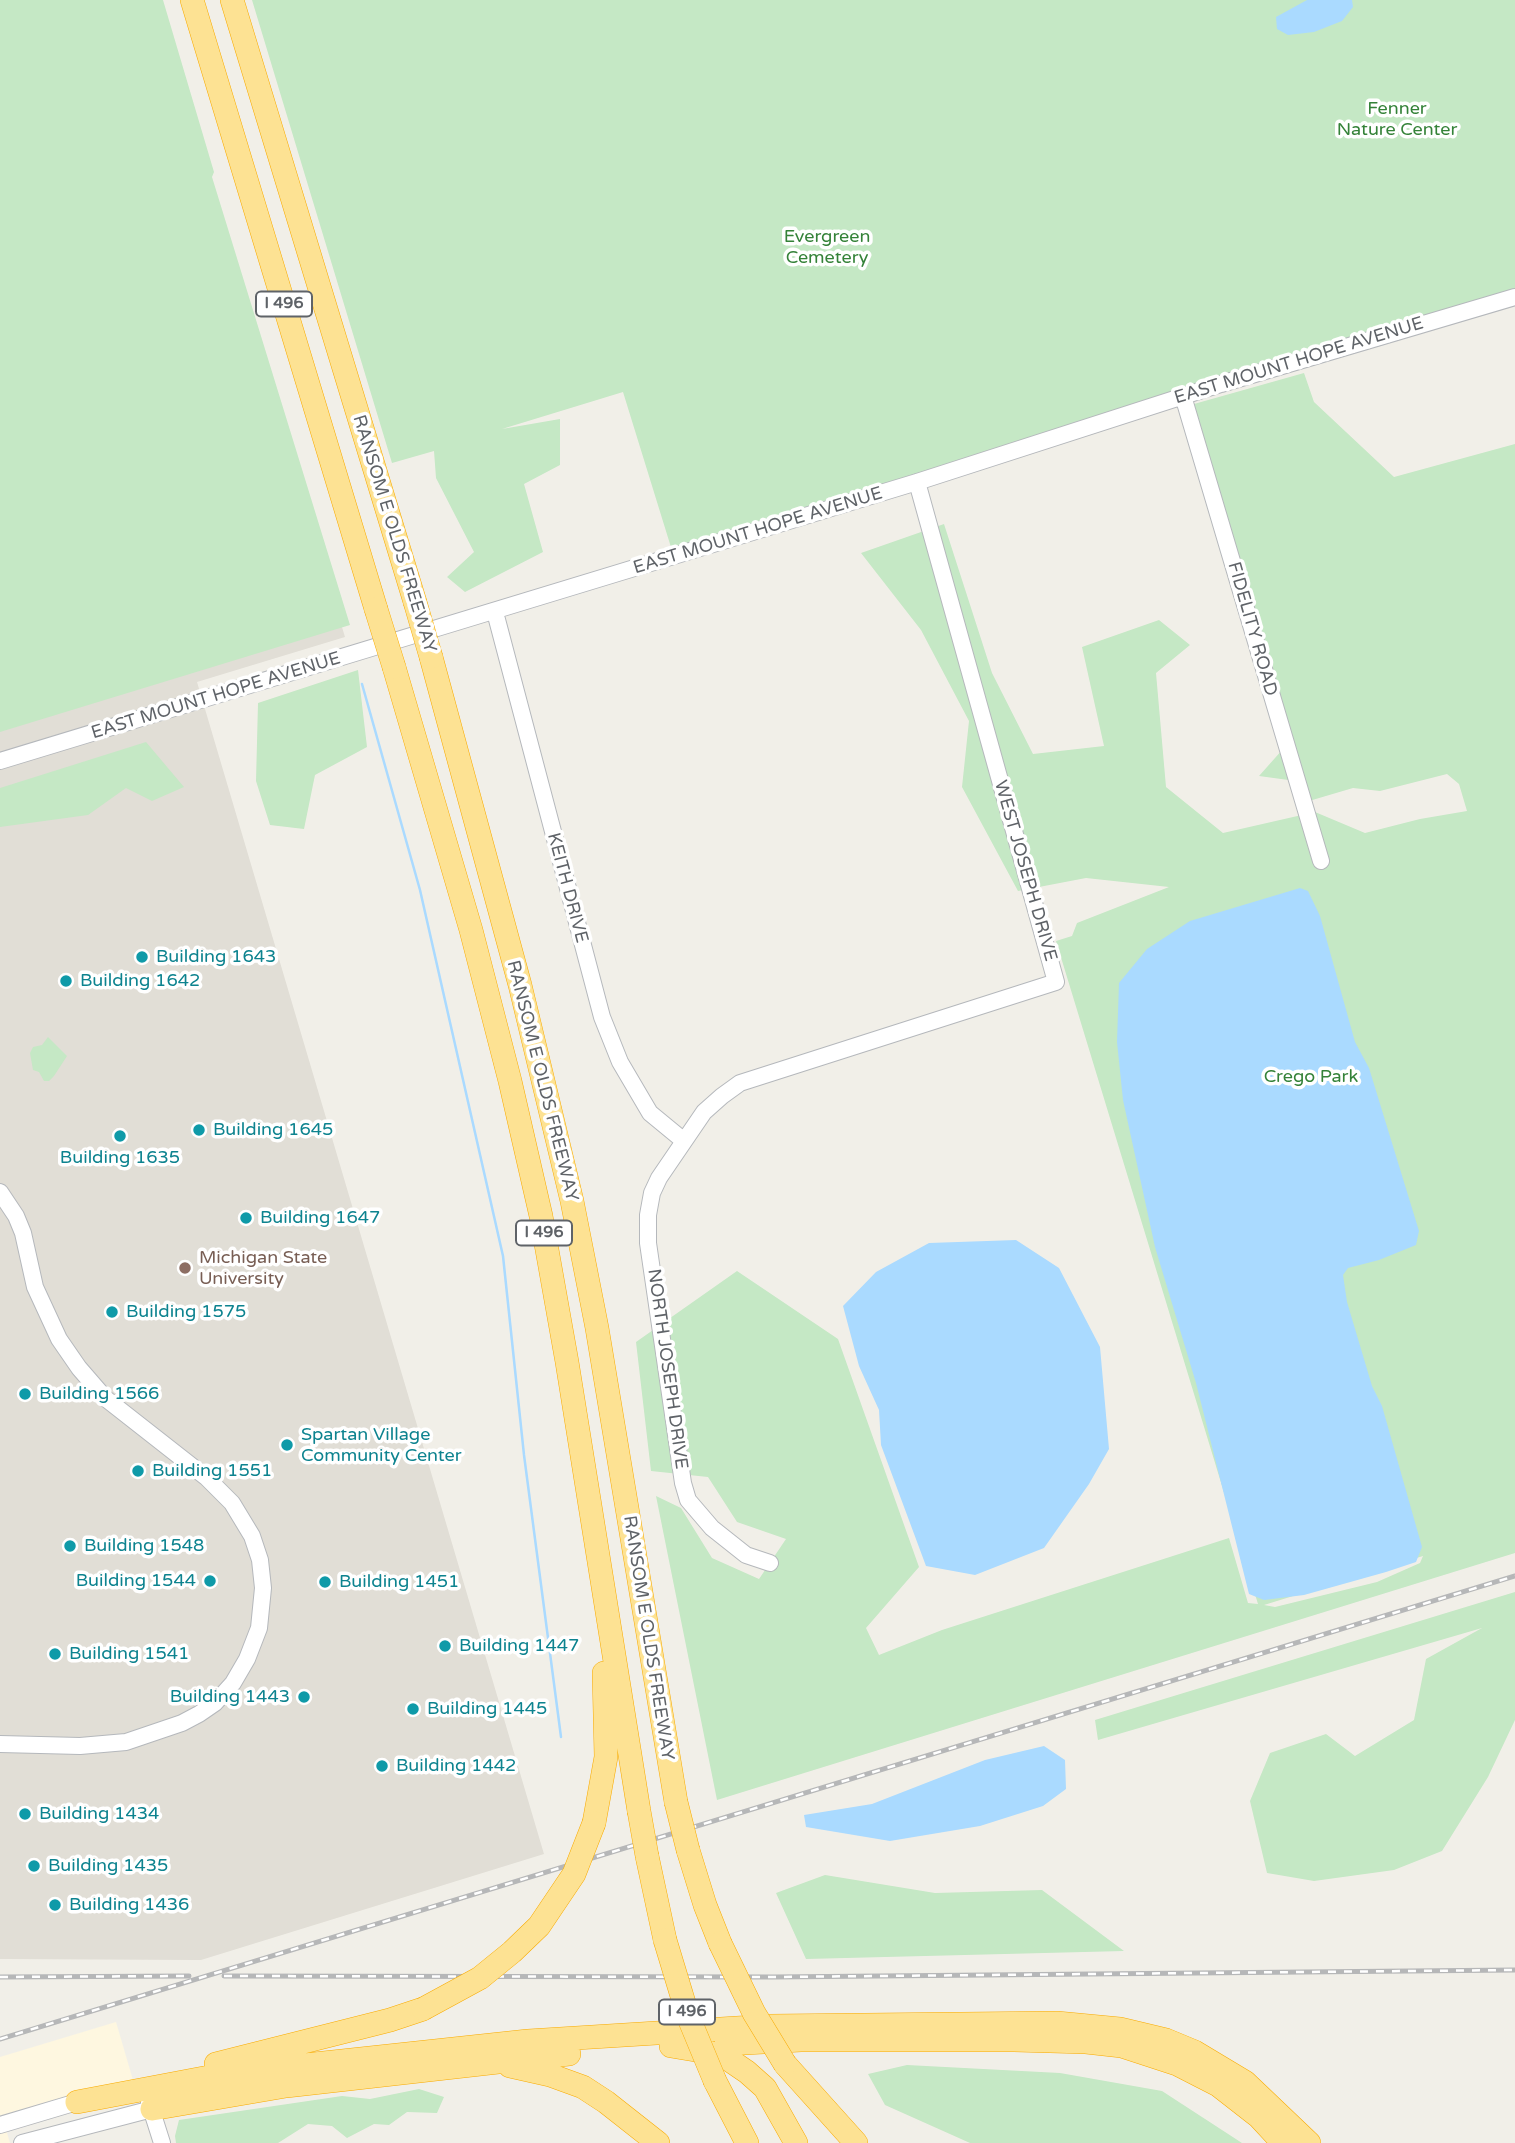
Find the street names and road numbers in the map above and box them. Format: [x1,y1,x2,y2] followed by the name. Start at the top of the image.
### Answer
[256,292,312,316] road number: I 496
[1172,313,1426,409] street label: EAST MOUNT HOPE AVENUE
[347,412,441,656] street label: RANSOM E OLDS FREEWAY
[631,483,885,579] street label: EAST MOUNT HOPE AVENUE
[1223,559,1281,699] street label: FIDELITY ROAD
[89,648,343,744] street label: EAST MOUNT HOPE AVENUE
[989,778,1061,964] street label: WEST JOSEPH DRIVE
[542,830,592,946] street label: KEITH DRIVE
[502,958,582,1204] street label: RANSOM E OLDS FREEWAY
[516,1220,572,1246] road number: I 496
[642,1267,692,1471] street label: NORTH JOSEPH DRIVE
[618,1514,678,1762] street label: RANSOM E OLDS FREEWAY
[659,2000,715,2024] road number: I 496

